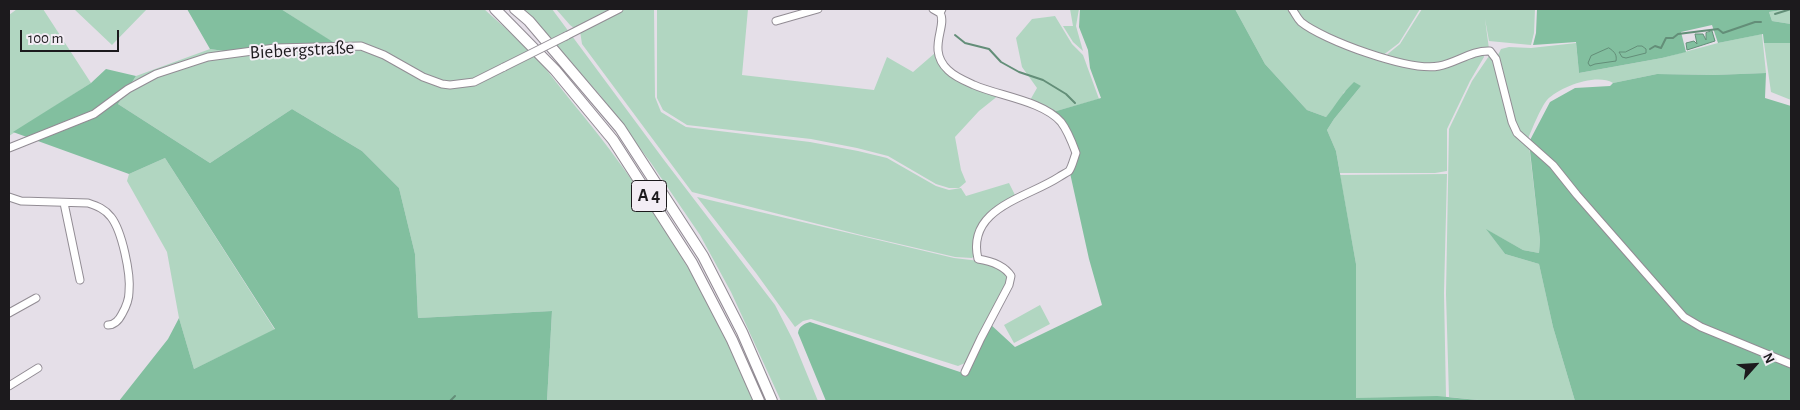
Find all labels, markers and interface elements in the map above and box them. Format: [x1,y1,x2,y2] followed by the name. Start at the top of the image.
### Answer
[22,20,121,52] scale bar
[28,31,63,46] text: 100 m
[249,36,355,64] street label: Biebergstraße
[632,180,666,212] road number: A 4
[1730,340,1780,390] north arrow
[1760,351,1777,366] text: N

